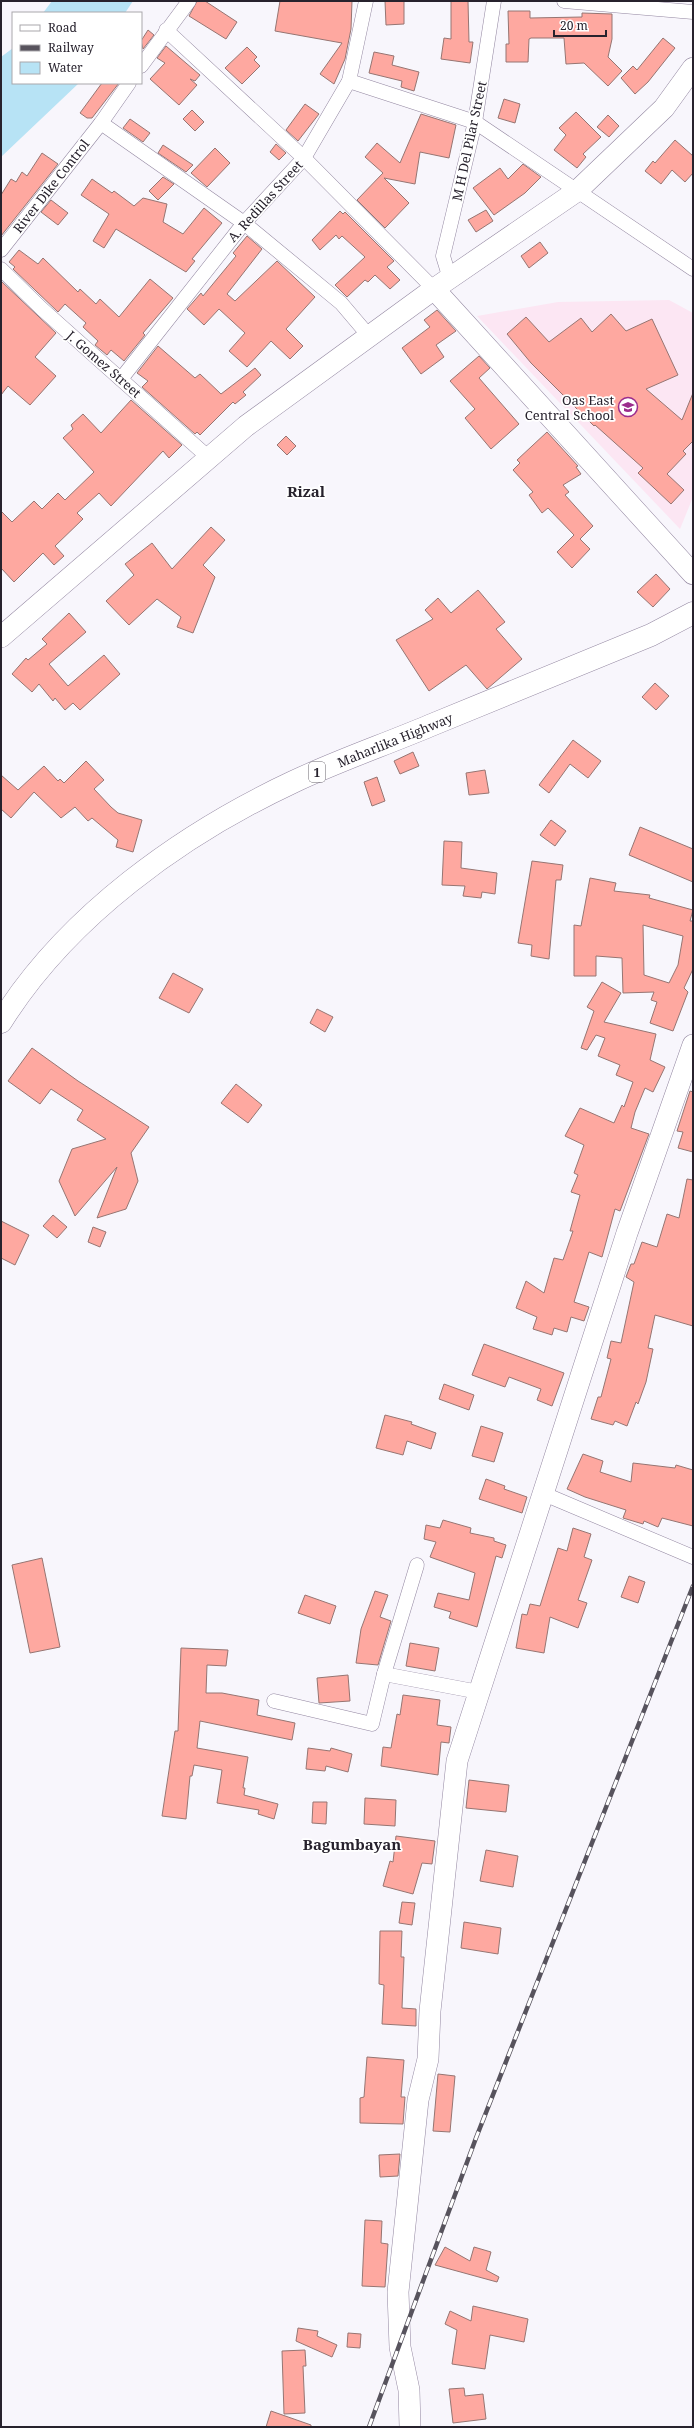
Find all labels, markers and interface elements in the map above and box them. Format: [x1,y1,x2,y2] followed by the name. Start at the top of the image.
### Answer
[12,12,142,84] legend
[554,12,606,38] scale bar
[560,17,588,34] text: 20 m
[48,19,78,36] text: Road
[48,39,94,56] text: Railway
[48,59,83,76] text: Water
[447,79,491,203] street label: M H Del Pilar Street
[9,136,93,236] street label: River Dike Control
[223,156,307,246] street label: A. Redillas Street
[62,326,146,402] street label: J. Gomez Street
[525,391,614,424] place label: Oas East Central School
[617,396,639,418] school or university icon: Oas East Central School
[287,481,326,501] district label: Rizal
[335,708,456,771] street label: Maharlika Highway
[309,762,325,782] road number: 1
[303,1834,401,1854] district label: Bagumbayan

